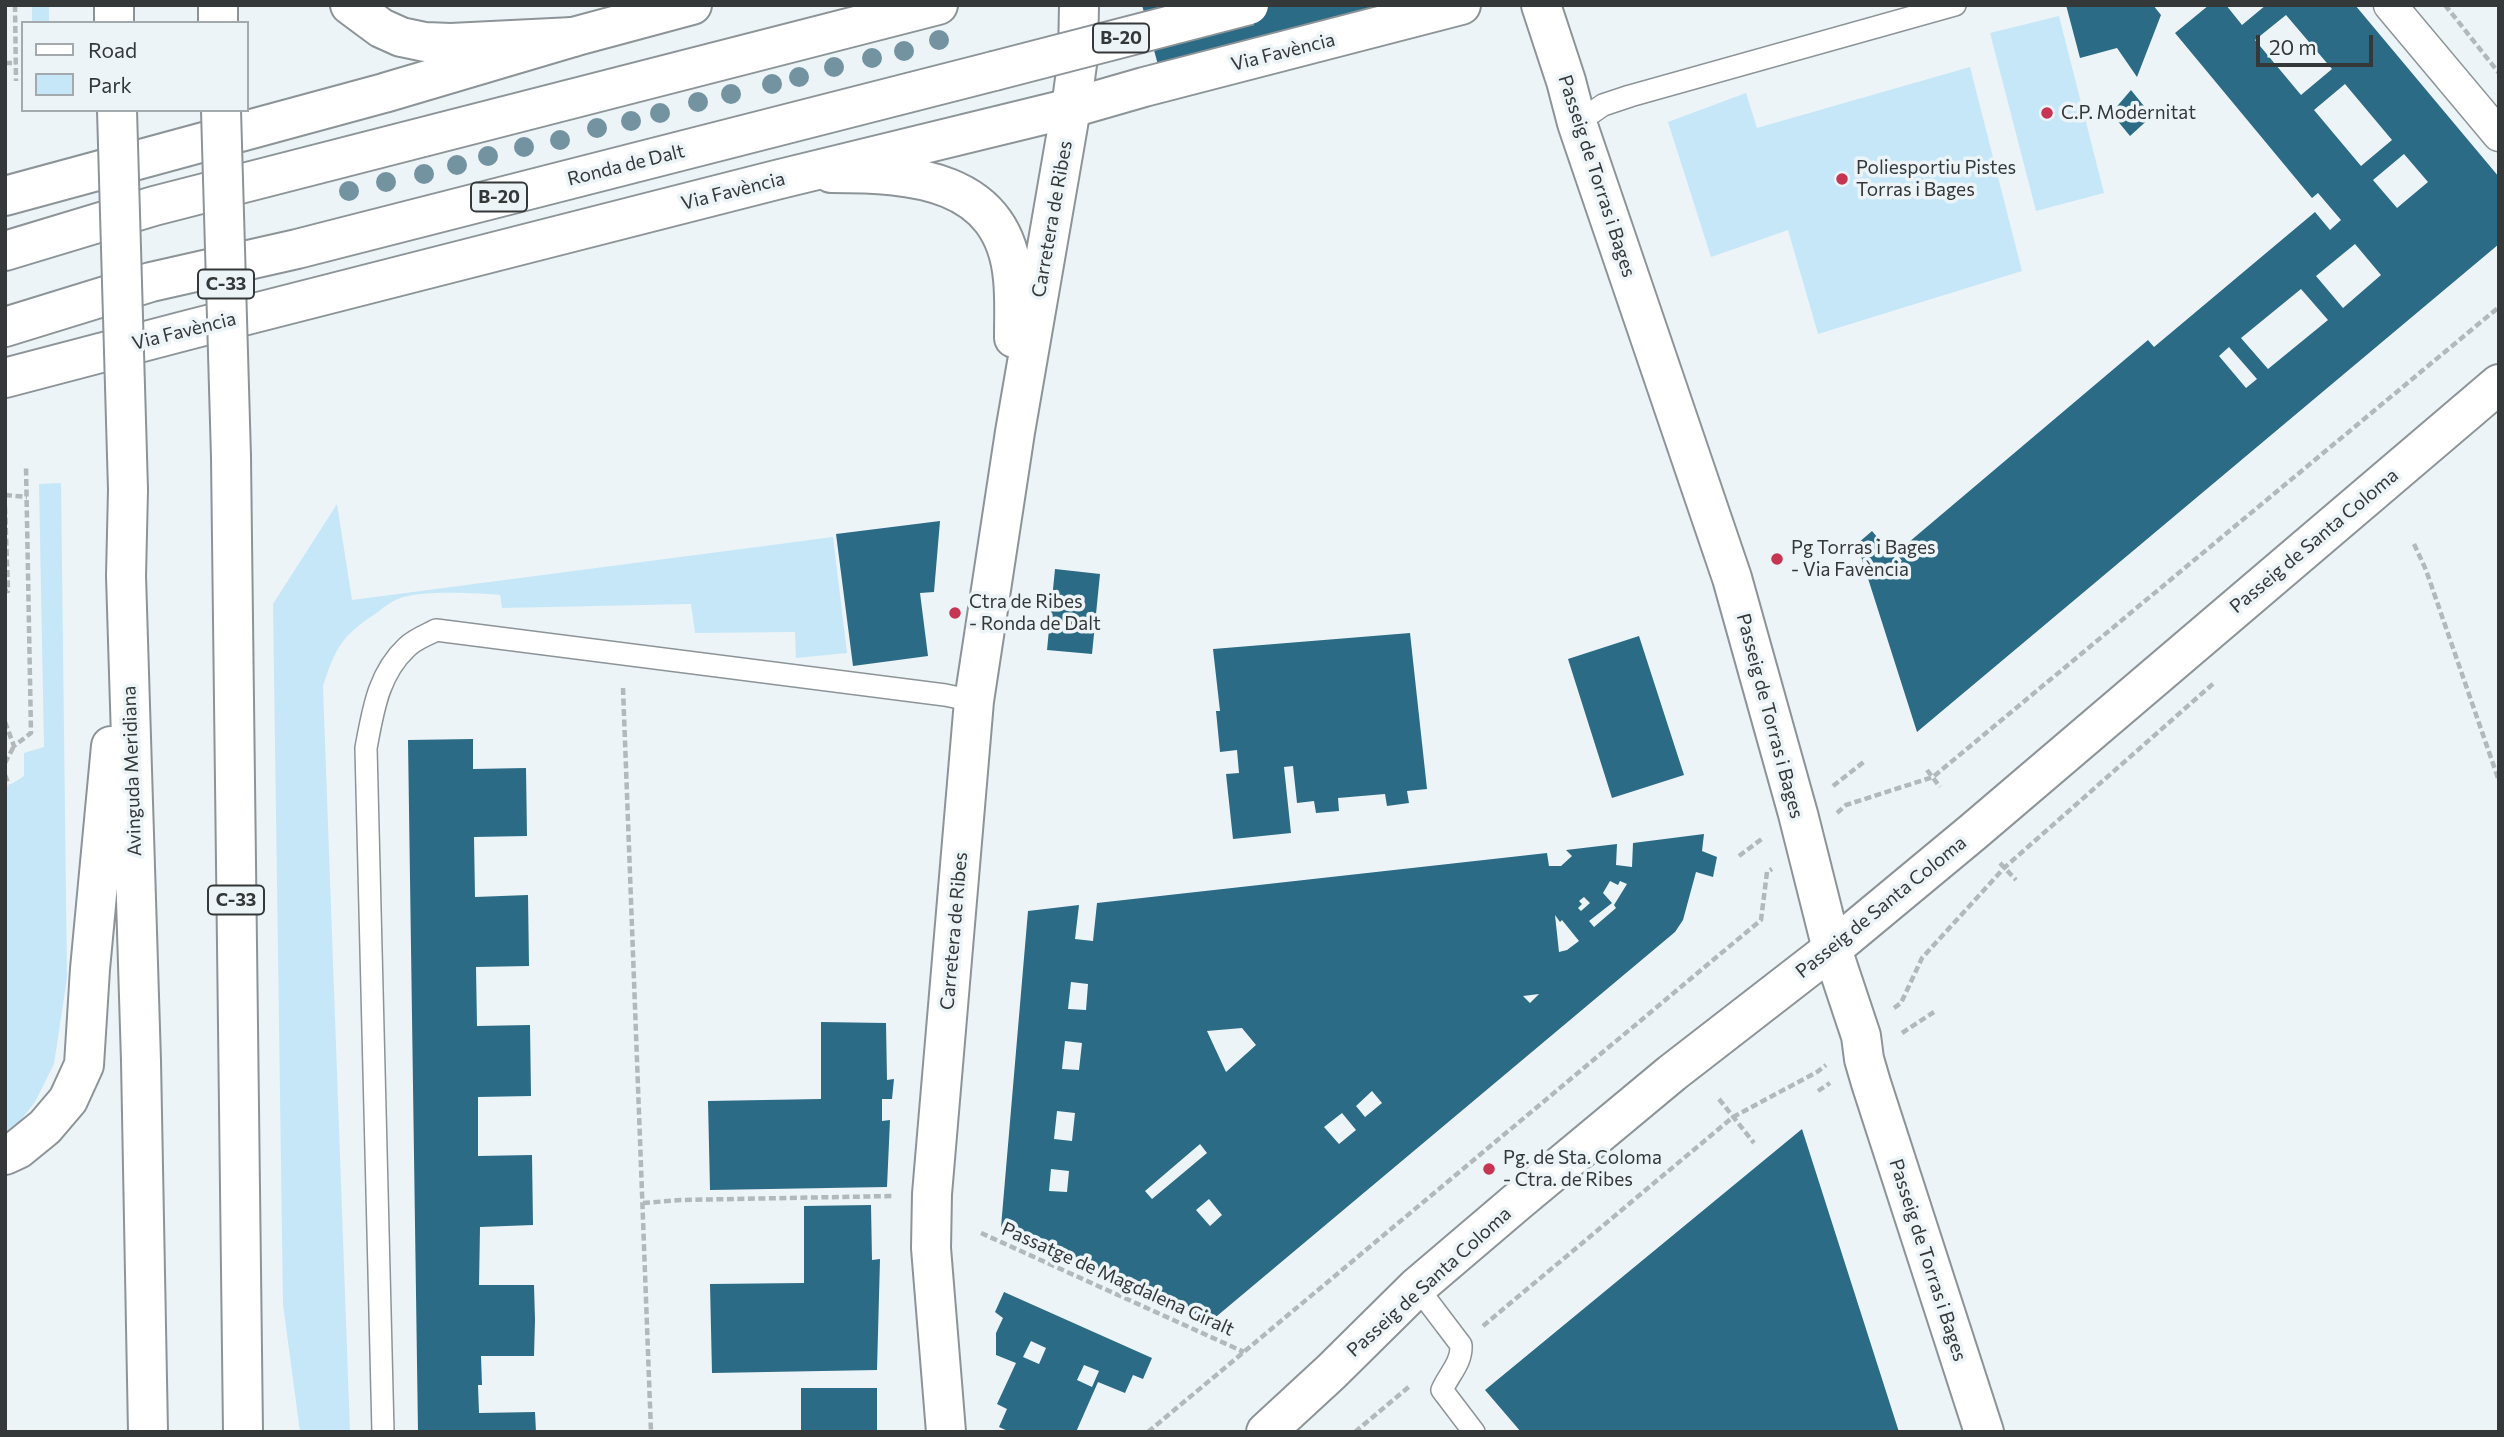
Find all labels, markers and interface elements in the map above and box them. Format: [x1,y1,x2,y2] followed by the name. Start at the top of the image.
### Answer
[21,21,248,112] legend
[2259,21,2376,65] scale bar
[1093,24,1149,52] road number: B-20
[1229,28,1337,76] street label: Via Favència
[2269,34,2317,59] text: 20 m
[88,37,137,62] text: Road
[88,72,132,97] text: Park
[1553,72,1641,280] street label: Passeig de Torras i Bages
[2061,102,2196,124] place label: C.P. Modernitat
[2039,105,2055,121] marker: C.P. Modernitat
[565,139,687,191] street label: Ronda de Dalt
[1027,139,1077,299] street label: Carretera de Ribes
[1856,157,2016,201] place label: Poliesportiu Pistes Torras i Bages
[679,167,787,215] street label: Via Favència
[1834,171,1850,187] marker: Poliesportiu Pistes Torras i Bages
[471,182,527,212] road number: B-20
[198,270,254,298] road number: C-33
[130,307,238,355] street label: Via Favència
[2225,464,2403,618] street label: Passeig de Santa Coloma
[1791,537,1936,581] place label: Pg Torras i Bages - Via Favència
[1769,551,1785,567] marker: Pg Torras i Bages - Via Favència
[969,591,1101,635] place label: Ctra de Ribes - Ronda de Dalt
[947,605,963,621] marker: Ctra de Ribes - Ronda de Dalt
[1732,611,1808,821] street label: Passeig de Torras i Bages
[118,685,146,857] street label: Avinguda Meridiana
[1791,831,1971,983] street label: Passeig de Santa Coloma
[936,851,972,1011] street label: Carretera de Ribes
[208,886,264,915] road number: C-33
[1503,1147,1662,1191] place label: Pg. de Sta. Coloma - Ctra. de Ribes
[1884,1156,1972,1364] street label: Passeig de Torras i Bages
[1481,1161,1497,1177] marker: Pg. de Sta. Coloma - Ctra. de Ribes
[1342,1202,1516,1362] street label: Passeig de Santa Coloma
[998,1217,1238,1341] street label: Passatge de Magdalena Giralt

